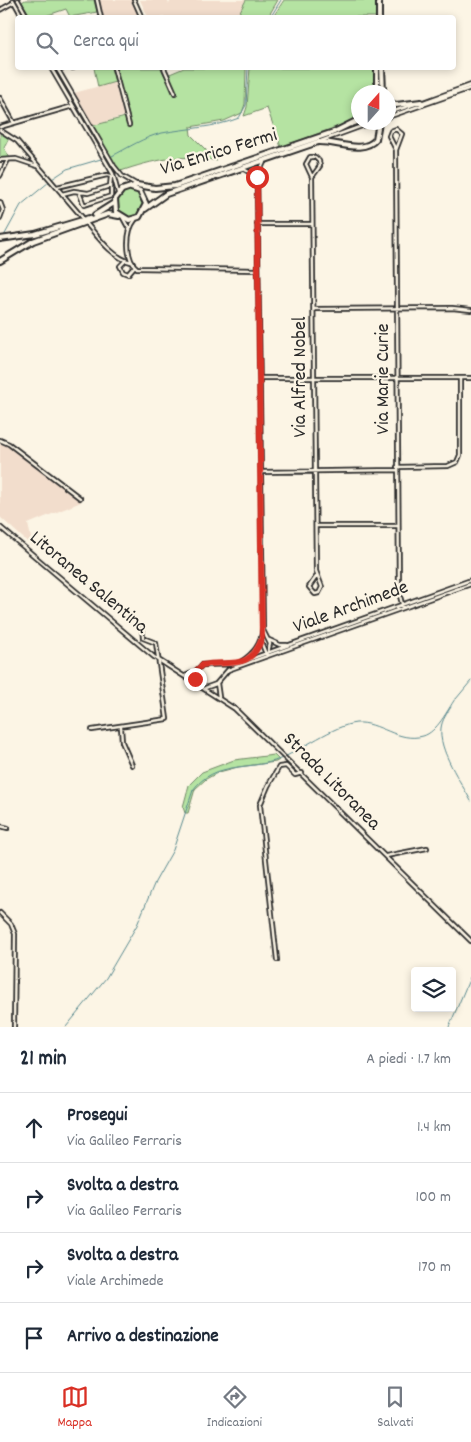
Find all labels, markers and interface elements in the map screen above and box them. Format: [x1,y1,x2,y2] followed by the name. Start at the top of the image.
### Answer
[15,15,456,70] search box
[33,29,61,57] icon: search
[73,29,139,56] text: Cerca qui
[351,85,396,130] north arrow
[157,122,281,184] street label: Via Enrico Fermi
[246,166,269,189] route start
[287,316,315,438] street label: Via Alfred Nobel
[370,323,398,435] street label: Via Marie Curie
[22,525,154,642] street label: Litoranea Salentina
[289,574,413,642] street label: Viale Archimede
[184,668,207,691] route end
[276,727,387,838] street label: Strada Litoranea
[411,967,456,1012] map controls
[411,967,456,1012] button: layers
[20,1045,67,1075] text: 21 min
[366,1048,451,1071] text: A piedi · 1.7 km
[67,1103,127,1130] text: Prosegui
[20,1114,48,1142] icon: ahead
[417,1116,451,1139] text: 1.4 km
[67,1130,182,1153] text: Via Galileo Ferraris
[67,1173,178,1200] text: Svolta a destra
[20,1184,48,1212] icon: right
[415,1186,451,1209] text: 100 m
[67,1200,182,1223] text: Via Galileo Ferraris
[67,1243,178,1270] text: Svolta a destra
[20,1254,48,1282] icon: right
[418,1256,451,1279] text: 170 m
[67,1270,164,1293] text: Viale Archimede
[20,1324,48,1352] icon: arrive
[67,1324,219,1351] text: Arrivo a destinazione
[58,1383,92,1433] tab: Mappa
[207,1383,262,1433] tab: Indicazioni
[377,1383,413,1433] tab: Salvati

